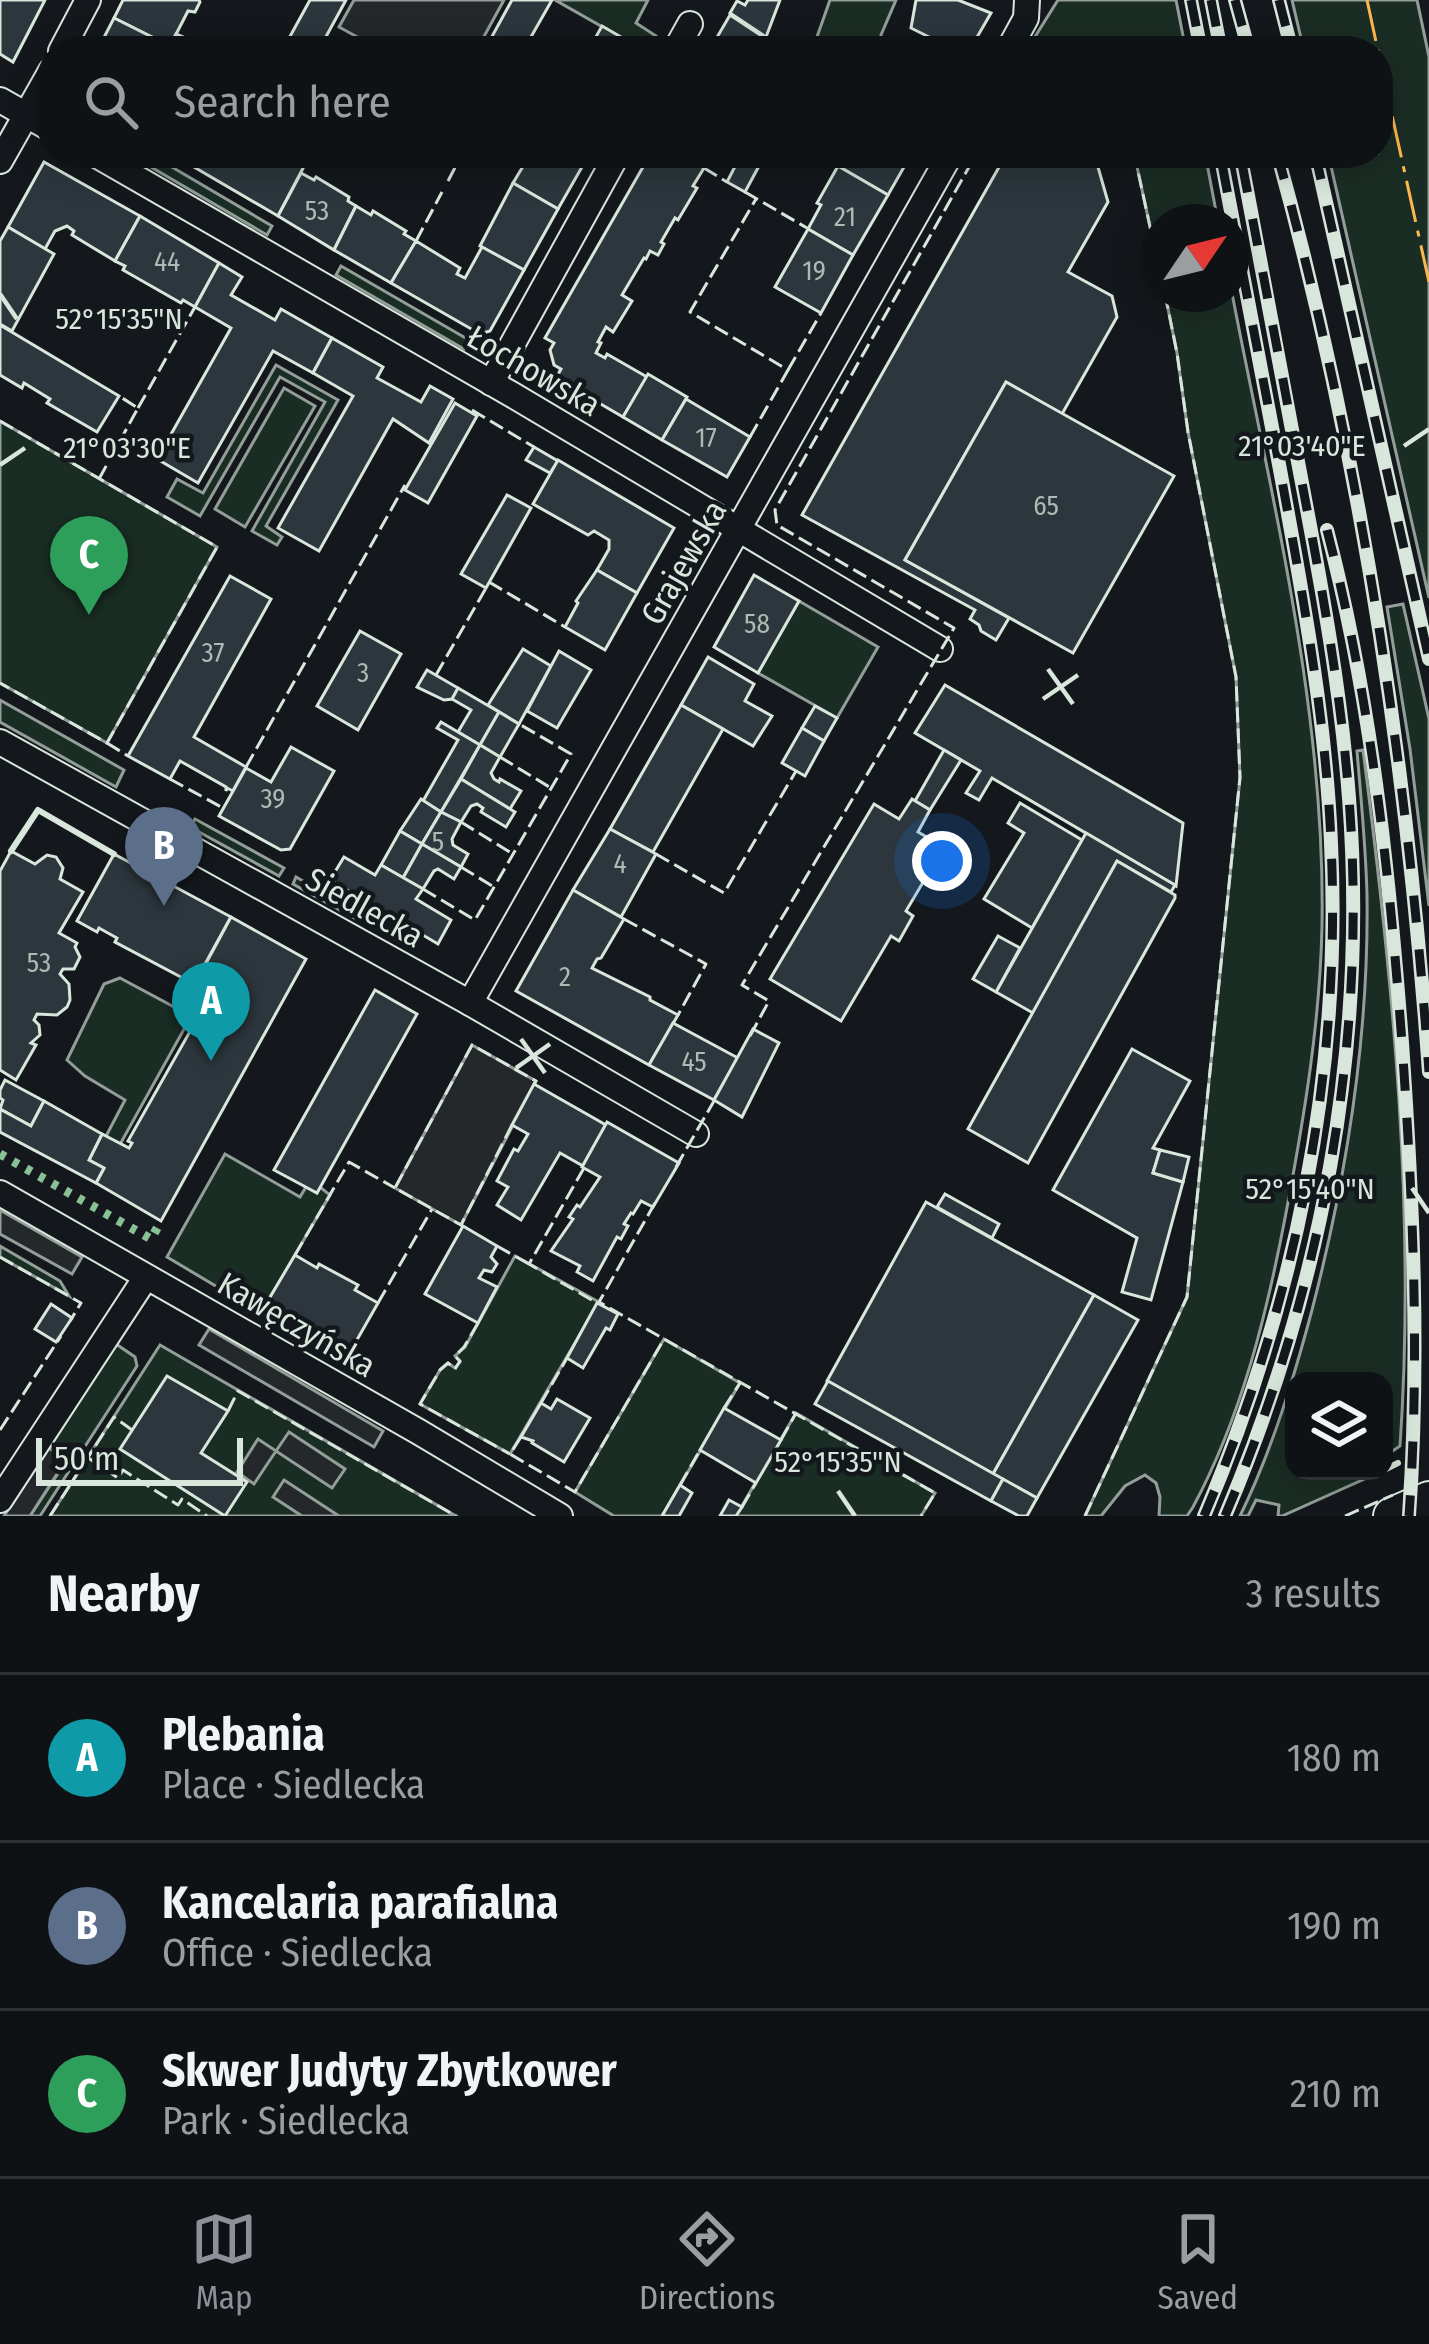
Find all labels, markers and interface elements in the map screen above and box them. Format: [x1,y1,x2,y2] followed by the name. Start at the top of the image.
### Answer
[36,36,1393,168] search box
[78,69,144,135] icon: search
[174,75,391,129] text: Search here
[305,195,329,227] house number: 53
[834,201,856,233] house number: 21
[1141,204,1249,312] north arrow
[154,246,180,278] house number: 44
[802,255,826,287] house number: 19
[55,301,183,337] text: 52°15'35"N
[460,317,607,425] street label: Łochowska
[695,422,717,454] house number: 17
[1238,428,1366,464] text: 21°03'40"E
[63,430,191,466] text: 21°03'30"E
[1033,490,1059,522] house number: 65
[632,493,735,632] street label: Grajewska
[50,516,128,615] pin: C
[744,608,770,640] house number: 58
[202,637,225,669] house number: 37
[357,657,369,689] house number: 3
[260,783,286,815] house number: 39
[125,807,203,906] pin: B
[432,826,444,858] house number: 5
[912,831,972,891] your location
[613,848,627,880] house number: 4
[299,859,430,957] street label: Siedlecka
[27,947,51,979] house number: 53
[559,961,571,993] house number: 2
[172,962,250,1061] pin: A
[681,1046,707,1078] house number: 45
[1245,1171,1375,1207] text: 52°15'40"N
[210,1264,383,1386] street label: Kawęczyńska
[1285,1372,1393,1480] map controls
[1285,1372,1393,1480] button: layers
[36,1432,243,1485] scale bar
[54,1439,119,1479] text: 50 m
[774,1444,902,1480] text: 52°15'35"N
[48,1563,200,1625] text: Nearby
[1246,1571,1381,1617] text: 3 results
[162,1708,325,1762] text: Plebania
[76,1735,98,1781] text: A
[1287,1735,1381,1781] text: 180 m
[162,1762,425,1808] text: Place · Siedlecka
[162,1876,558,1930] text: Kancelaria parafialna
[76,1903,98,1949] text: B
[1287,1903,1381,1949] text: 190 m
[162,1930,433,1976] text: Office · Siedlecka
[162,2044,617,2098] text: Skwer Judyty Zbytkower
[77,2071,97,2117] text: C
[1290,2071,1381,2117] text: 210 m
[162,2098,410,2144] text: Park · Siedlecka
[191,2206,257,2318] tab: Map
[639,2206,775,2318] tab: Directions
[1157,2206,1238,2318] tab: Saved

